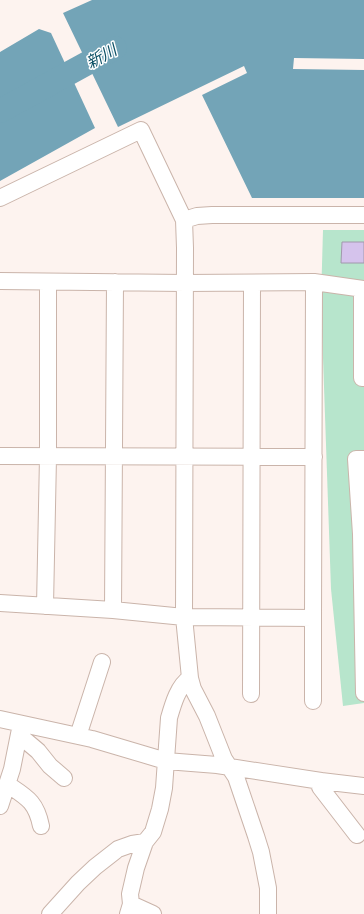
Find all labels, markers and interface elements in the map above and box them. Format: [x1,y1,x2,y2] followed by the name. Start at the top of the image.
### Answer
[82,38,123,75] water label: 新川

